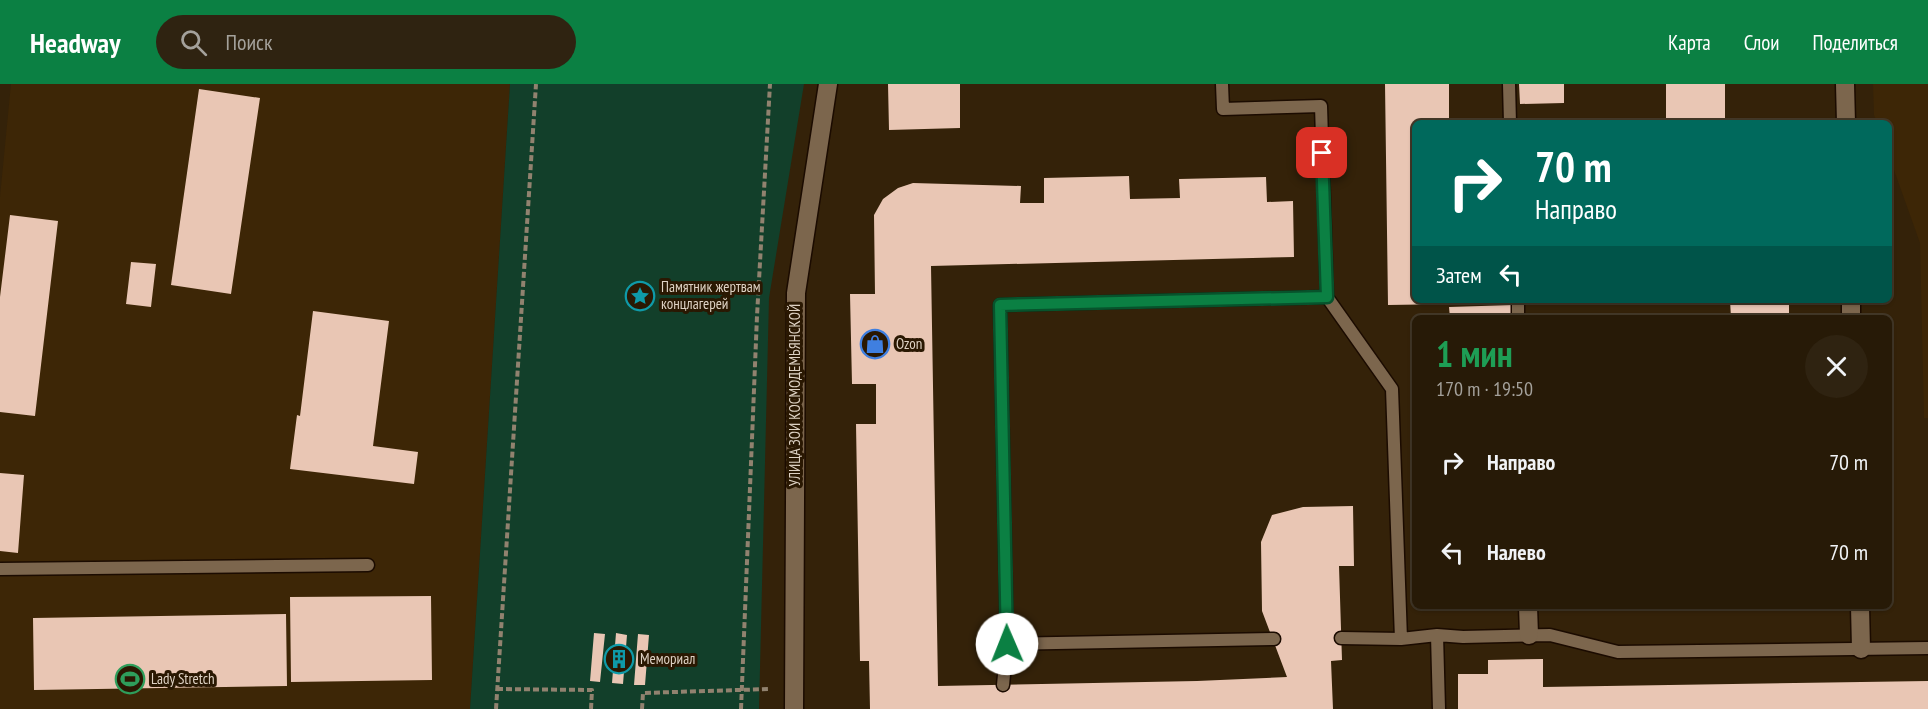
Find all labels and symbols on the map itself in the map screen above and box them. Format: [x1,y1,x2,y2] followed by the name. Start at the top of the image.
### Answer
[1296,127,1347,178] pin
[661,277,761,313] place label: Памятник жертвам концлагерей
[624,280,656,312] place icon: Памятник жертвам концлагерей
[785,304,804,486] street label: УЛИЦА ЗОИ КОСМОДЕМЬЯНСКОЙ
[859,328,891,360] shop icon: Ozon
[896,334,922,353] place label: Ozon
[975,612,1039,676] position arrow
[603,643,635,675] building icon: Мемориал
[640,649,695,668] place label: Мемориал
[114,663,146,695] sports icon: Lady Stretch
[151,669,215,688] place label: Lady Stretch

